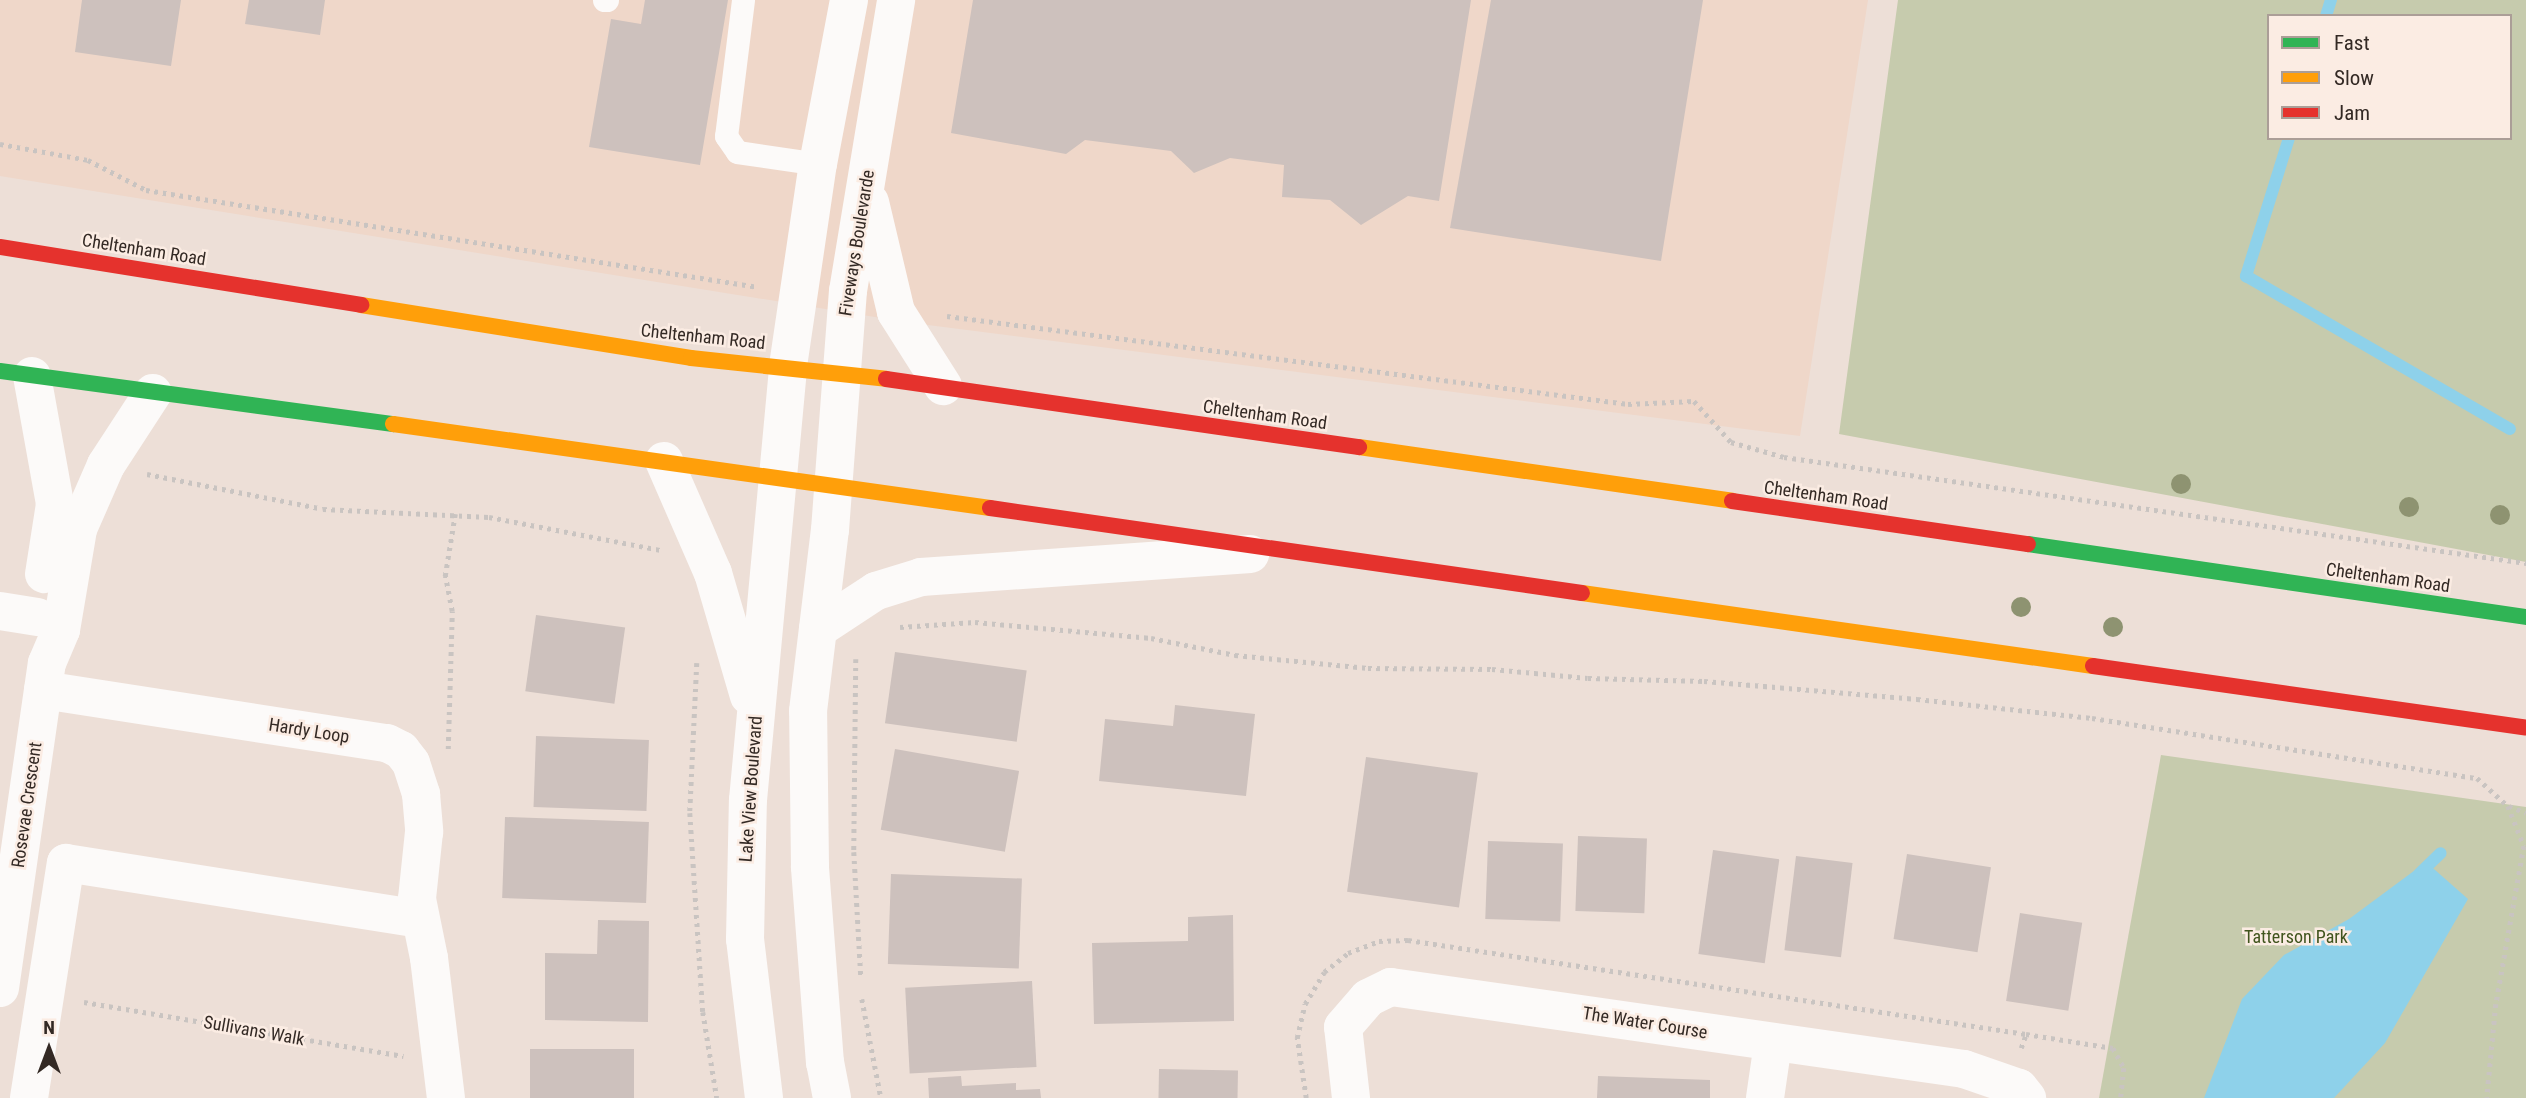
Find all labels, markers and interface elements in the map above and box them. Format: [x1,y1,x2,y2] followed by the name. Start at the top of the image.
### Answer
[2267,14,2512,140] legend
[2334,31,2370,55] text: Fast
[2334,66,2374,90] text: Slow
[2334,101,2370,125] text: Jam
[835,168,879,318] street label: Fiveways Boulevarde
[81,230,207,270] street label: Cheltenham Road
[640,320,766,354] street label: Cheltenham Road
[1202,396,1328,434] street label: Cheltenham Road
[1763,477,1889,515] street label: Cheltenham Road
[2325,559,2451,597] street label: Cheltenham Road
[267,714,351,748] street label: Hardy Loop
[735,715,767,863] street label: Lake View Boulevard
[7,741,47,869] street label: Rosevae Crescent
[2244,926,2348,948] park label: Tatterson Park
[1581,1002,1709,1044] street label: The Water Course
[202,1012,306,1050] street label: Sullivans Walk
[14,1014,84,1084] north arrow
[43,1016,55,1039] text: N

